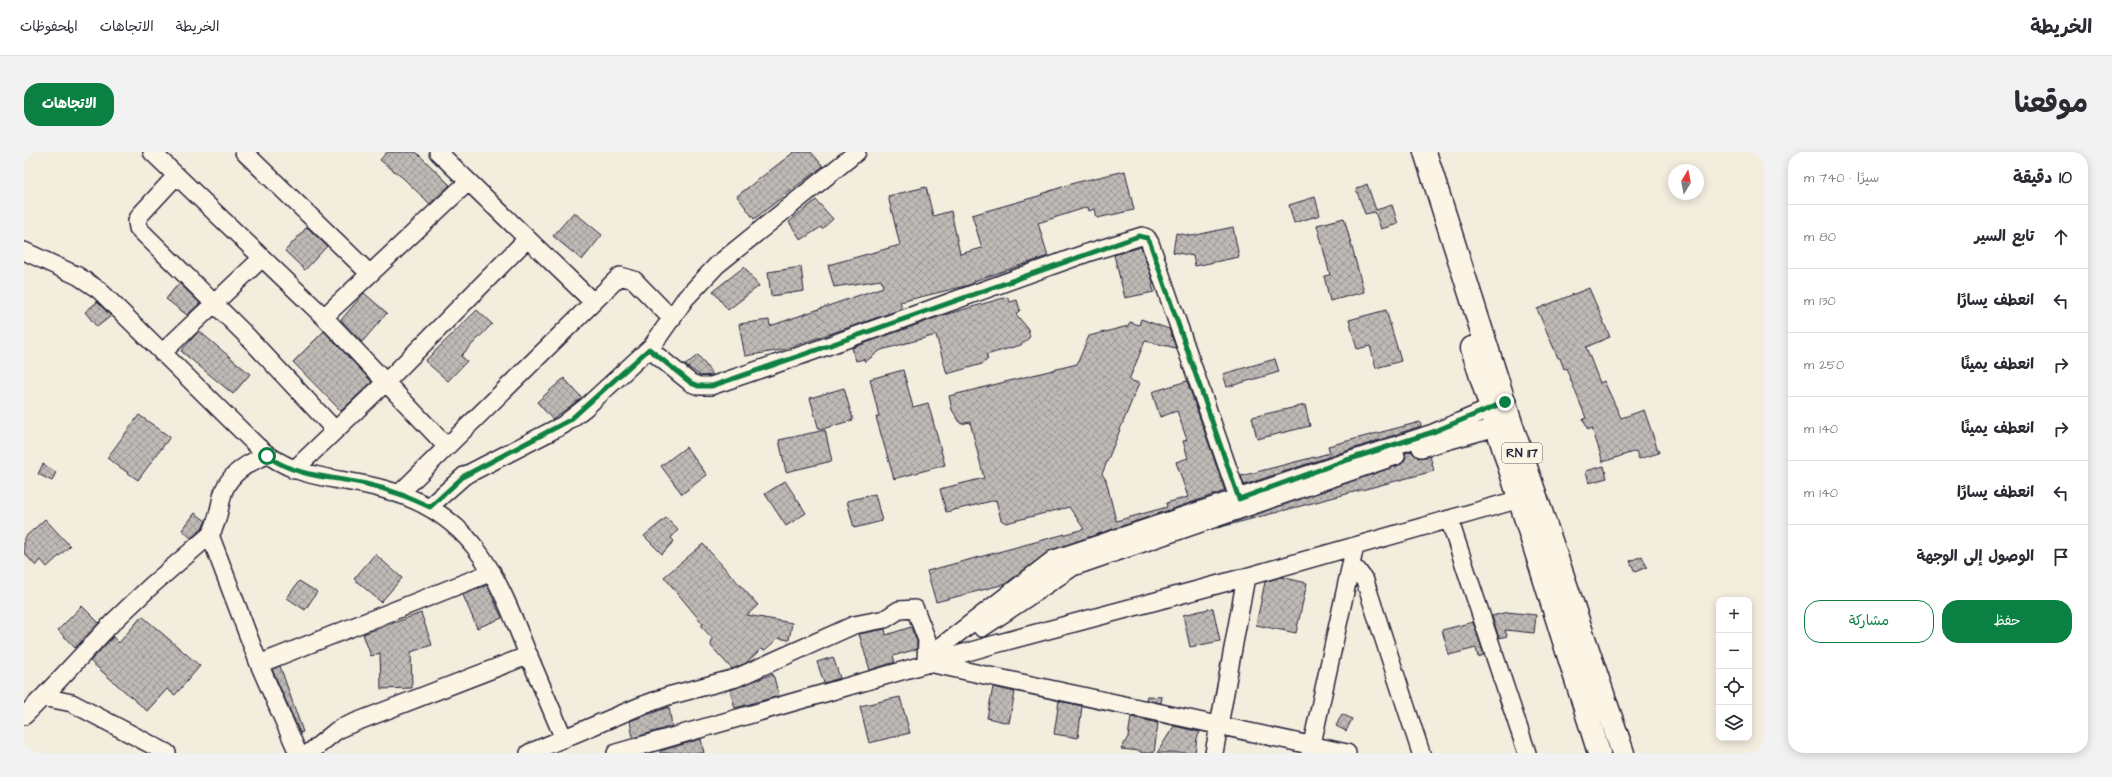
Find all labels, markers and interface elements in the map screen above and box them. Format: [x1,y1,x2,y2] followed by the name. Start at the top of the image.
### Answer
[2030,14,2092,41] text: الخريطة
[20,17,78,37] text: المحفوظات
[100,17,154,37] text: الاتجاهات
[176,17,219,37] text: الخريطة
[24,83,114,126] button: الاتجاهات
[2014,84,2088,123] text: موقعنا
[1668,164,1704,200] north arrow
[2013,166,2072,190] text: 10 دقيقة
[1804,169,1879,187] text: سيرًا · 740 m
[1975,226,2034,247] text: تابع السير
[2050,226,2072,248] icon: ahead
[1804,228,1836,246] text: 80 m
[1957,290,2034,311] text: انعطف يسارًا
[2050,290,2072,312] icon: left
[1804,292,1836,310] text: 130 m
[1961,354,2034,375] text: انعطف يمينًا
[2050,354,2072,376] icon: right
[1804,356,1844,374] text: 250 m
[1496,393,1514,411] route end
[1961,418,2034,439] text: انعطف يمينًا
[2050,418,2072,440] icon: right
[1804,420,1838,438] text: 140 m
[1502,443,1542,463] road number: RN 117
[258,447,276,465] route start
[1957,482,2034,503] text: انعطف يسارًا
[2050,482,2072,504] icon: left
[1804,484,1838,502] text: 140 m
[1917,546,2034,567] text: الوصول إلى الوجهة
[2050,546,2072,568] icon: arrive
[1716,597,1752,741] map controls
[1716,597,1752,633] button: +
[1804,600,1934,643] button: مشاركة
[1942,600,2072,643] button: حفظ
[1716,633,1752,669] button: −
[1716,669,1752,705] button: locate
[1716,705,1752,741] button: layers

